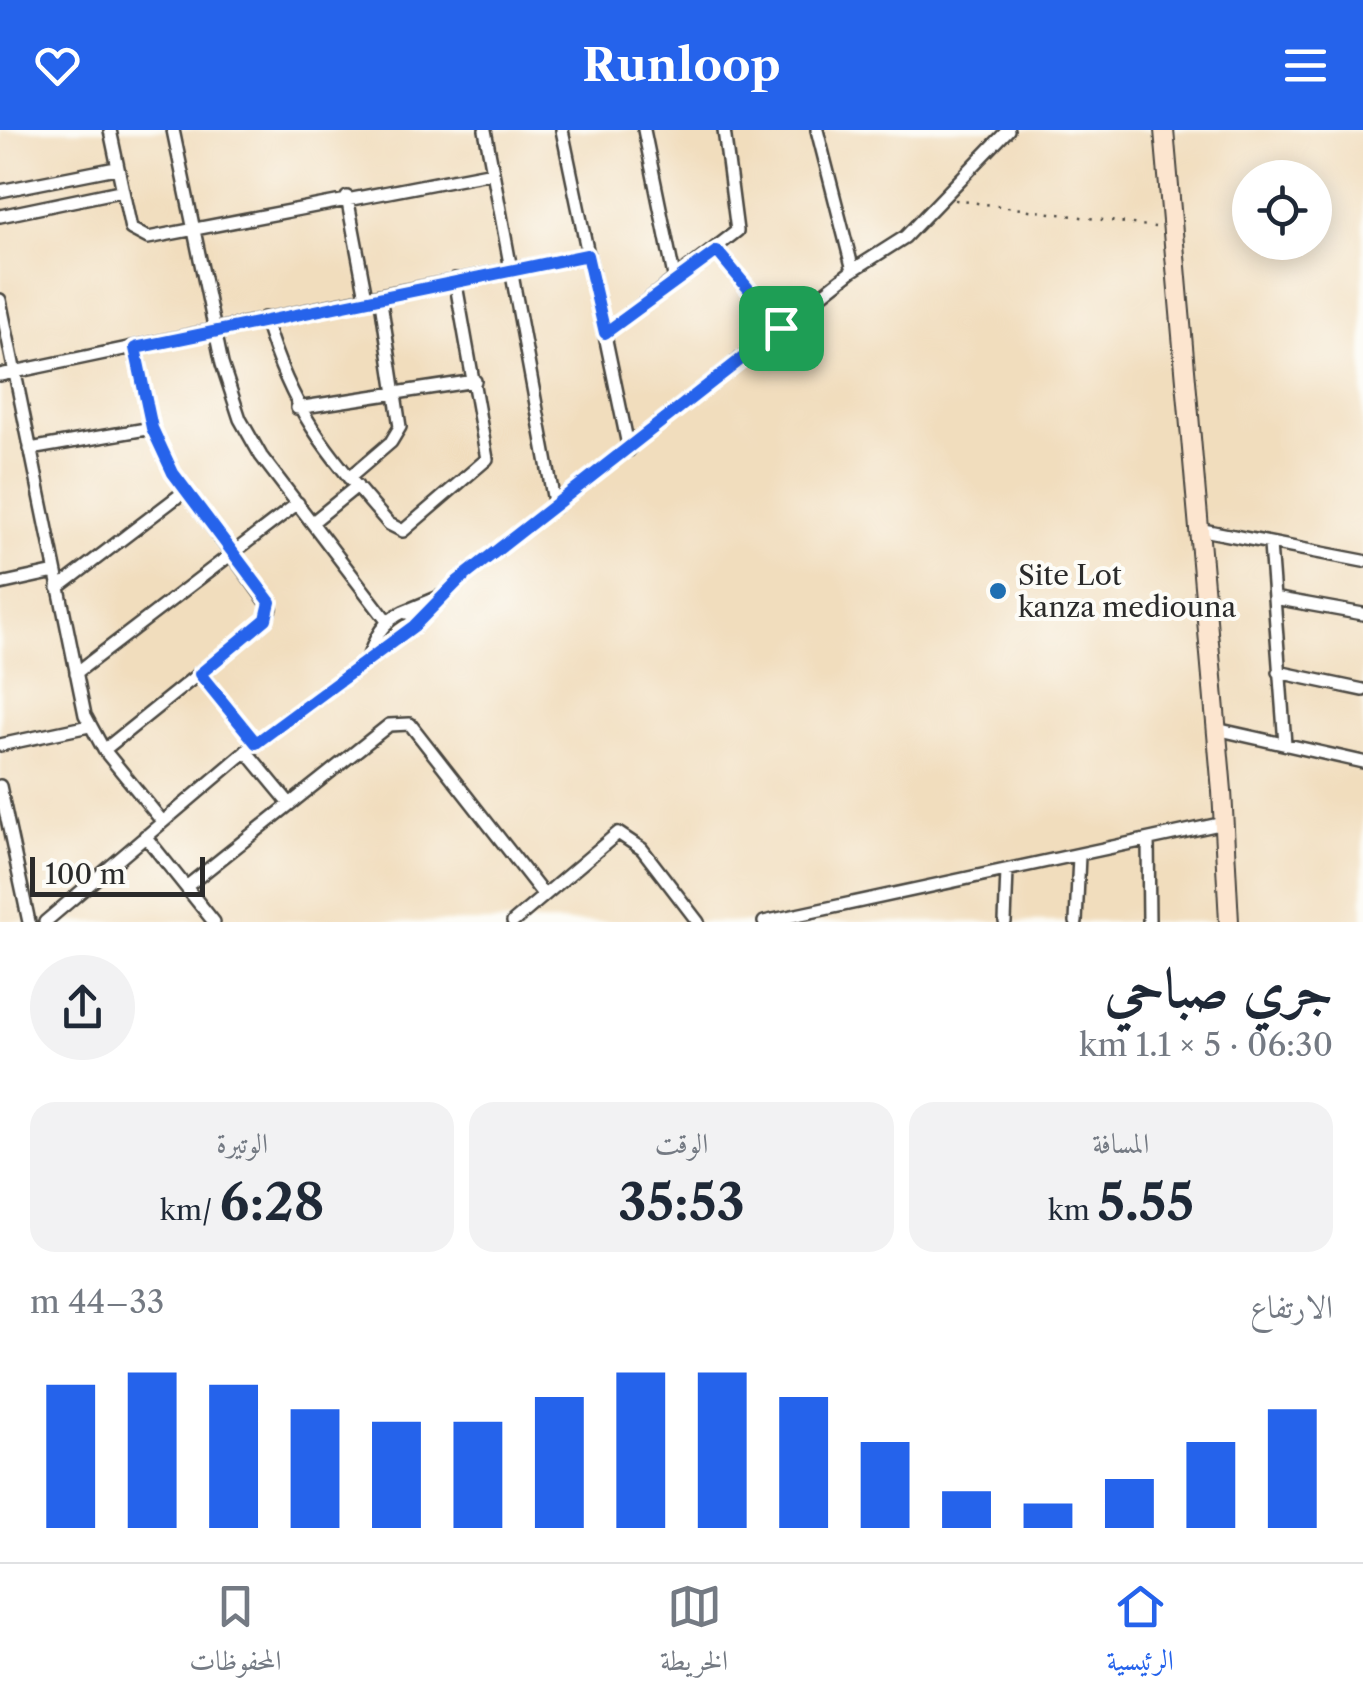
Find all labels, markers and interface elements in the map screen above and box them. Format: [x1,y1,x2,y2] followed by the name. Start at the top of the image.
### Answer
[582,37,781,93] text: Runloop
[30,38,85,93] icon: heart
[1278,38,1333,93] icon: menu
[1232,160,1332,260] map controls
[1232,160,1332,260] button: locate
[739,286,824,371] pin
[754,301,809,356] icon: arrive
[1018,558,1237,624] place label: Site Lot kanza mediouna
[987,580,1009,602] marker: Site Lot kanza mediouna
[30,852,205,896] scale bar
[45,857,126,891] text: 100 m
[1104,954,1333,1021] text: جري صباحي
[30,955,135,1060] button: share
[1079,1025,1333,1064] text: 06:30 · 5 × 1.1 km
[216,1126,268,1160] text: الوتيرة
[655,1126,708,1160] text: الوقت
[1092,1126,1149,1160] text: المسافة
[220,1171,325,1233] text: 6:28
[618,1171,745,1233] text: 35:53
[1097,1171,1194,1233] text: 5.55
[160,1193,220,1227] text: /km
[1048,1193,1097,1227] text: km
[30,1282,164,1321] text: 33–44 m
[1250,1287,1333,1326] text: الارتفاع
[189,1579,282,1688] tab: المحفوظات
[660,1579,728,1688] tab: الخريطة
[1107,1579,1174,1688] tab: الرئيسية

